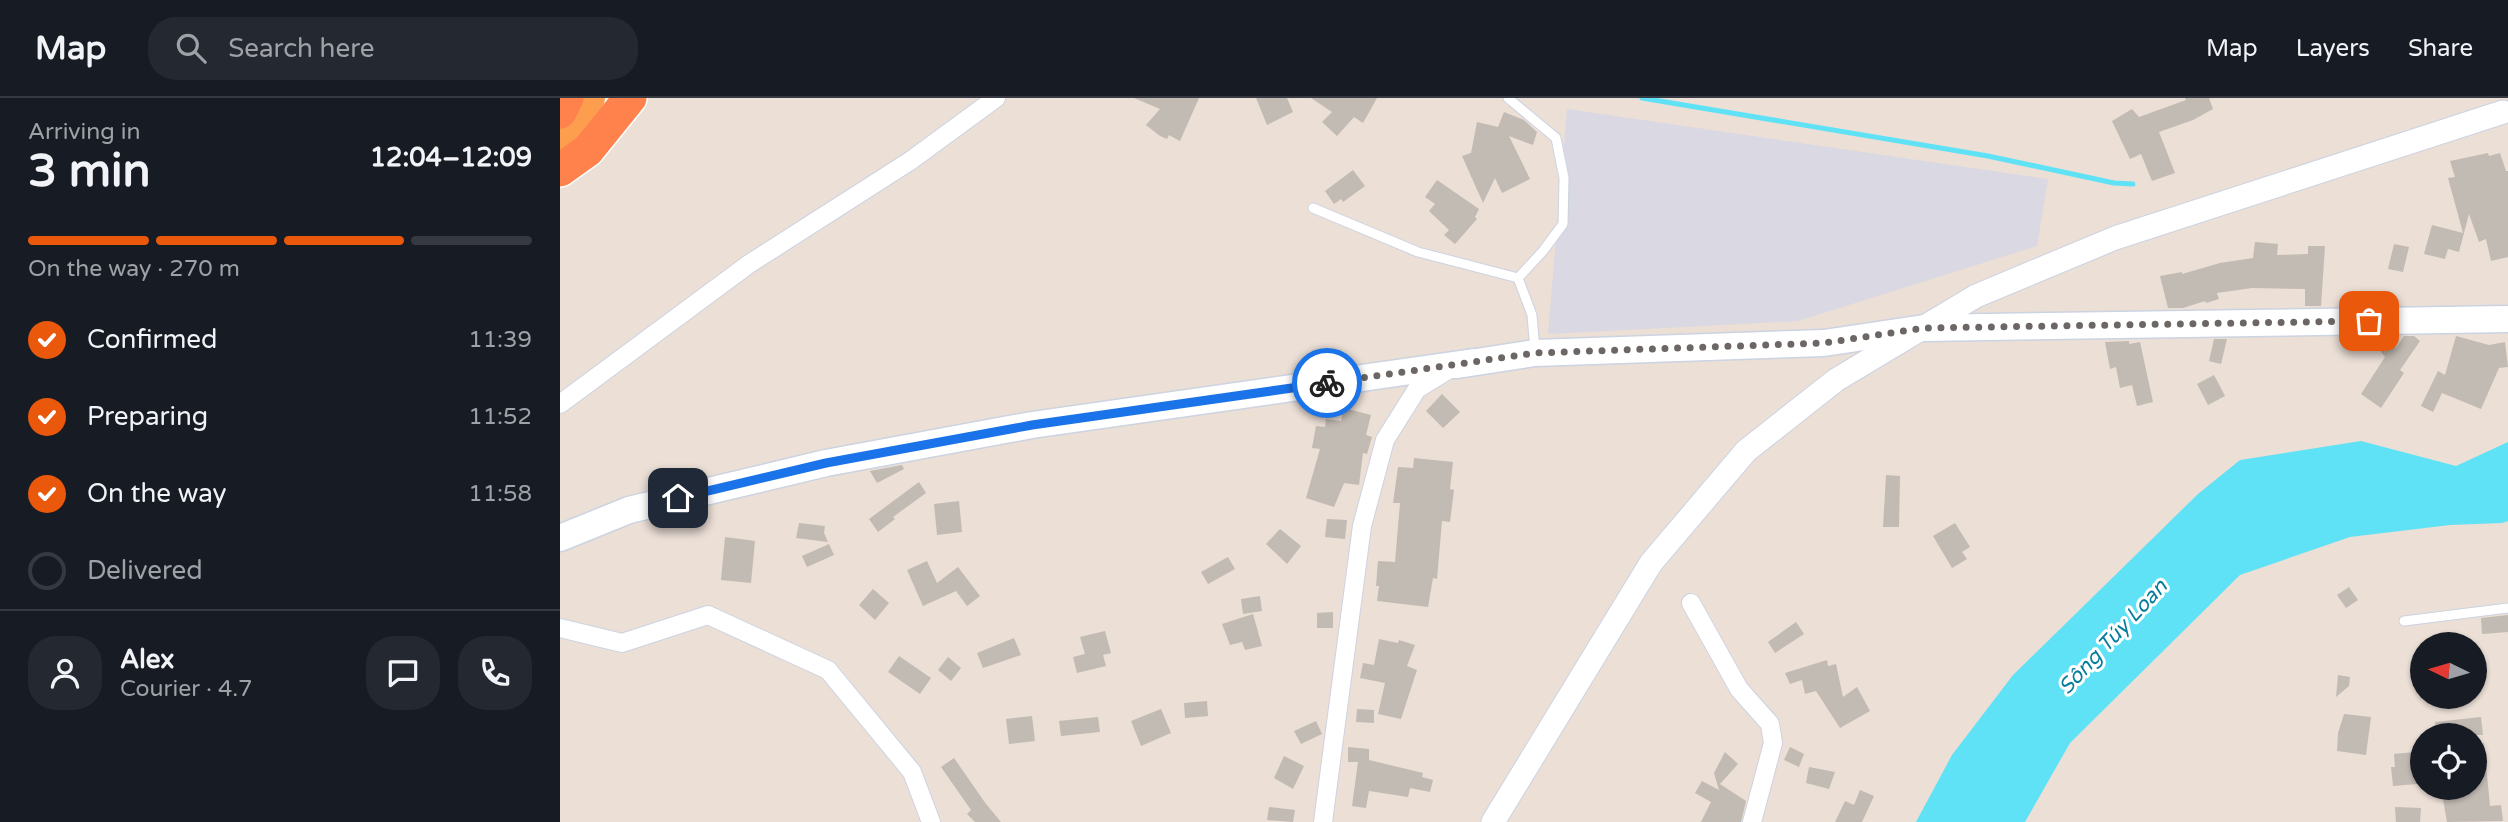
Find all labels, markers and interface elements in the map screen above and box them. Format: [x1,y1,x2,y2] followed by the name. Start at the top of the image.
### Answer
[148,17,638,80] search box
[35,29,106,68] text: Map
[172,29,210,67] icon: search
[228,33,374,64] text: Search here
[2206,34,2258,63] text: Map
[2296,34,2370,63] text: Layers
[2408,34,2473,63] text: Share
[28,118,141,146] text: Arriving in
[370,142,532,173] text: 12:04–12:09
[28,144,151,199] text: 3 min
[28,255,240,283] text: On the way · 270 m
[2339,291,2399,351] pin
[2350,302,2388,340] icon: bag
[28,321,66,359] icon: check
[87,324,217,355] text: Confirmed
[468,326,532,354] text: 11:39
[1292,348,1362,418] courier
[1308,364,1346,402] icon: bike
[28,398,66,436] icon: check
[87,401,208,432] text: Preparing
[468,403,532,431] text: 11:52
[648,468,708,528] pin
[28,475,66,513] icon: check
[87,478,227,509] text: On the way
[659,479,697,517] icon: home
[468,480,532,508] text: 11:58
[87,555,203,586] text: Delivered
[2053,574,2173,700] water label: Sông Túy Loan
[2410,632,2487,709] north arrow
[2410,632,2487,800] map controls
[28,636,102,710] button: person
[366,636,440,710] button: chat
[458,636,532,710] button: phone
[120,644,174,675] text: Alex
[120,675,253,703] text: Courier · 4.7
[2410,723,2487,800] button: locate

